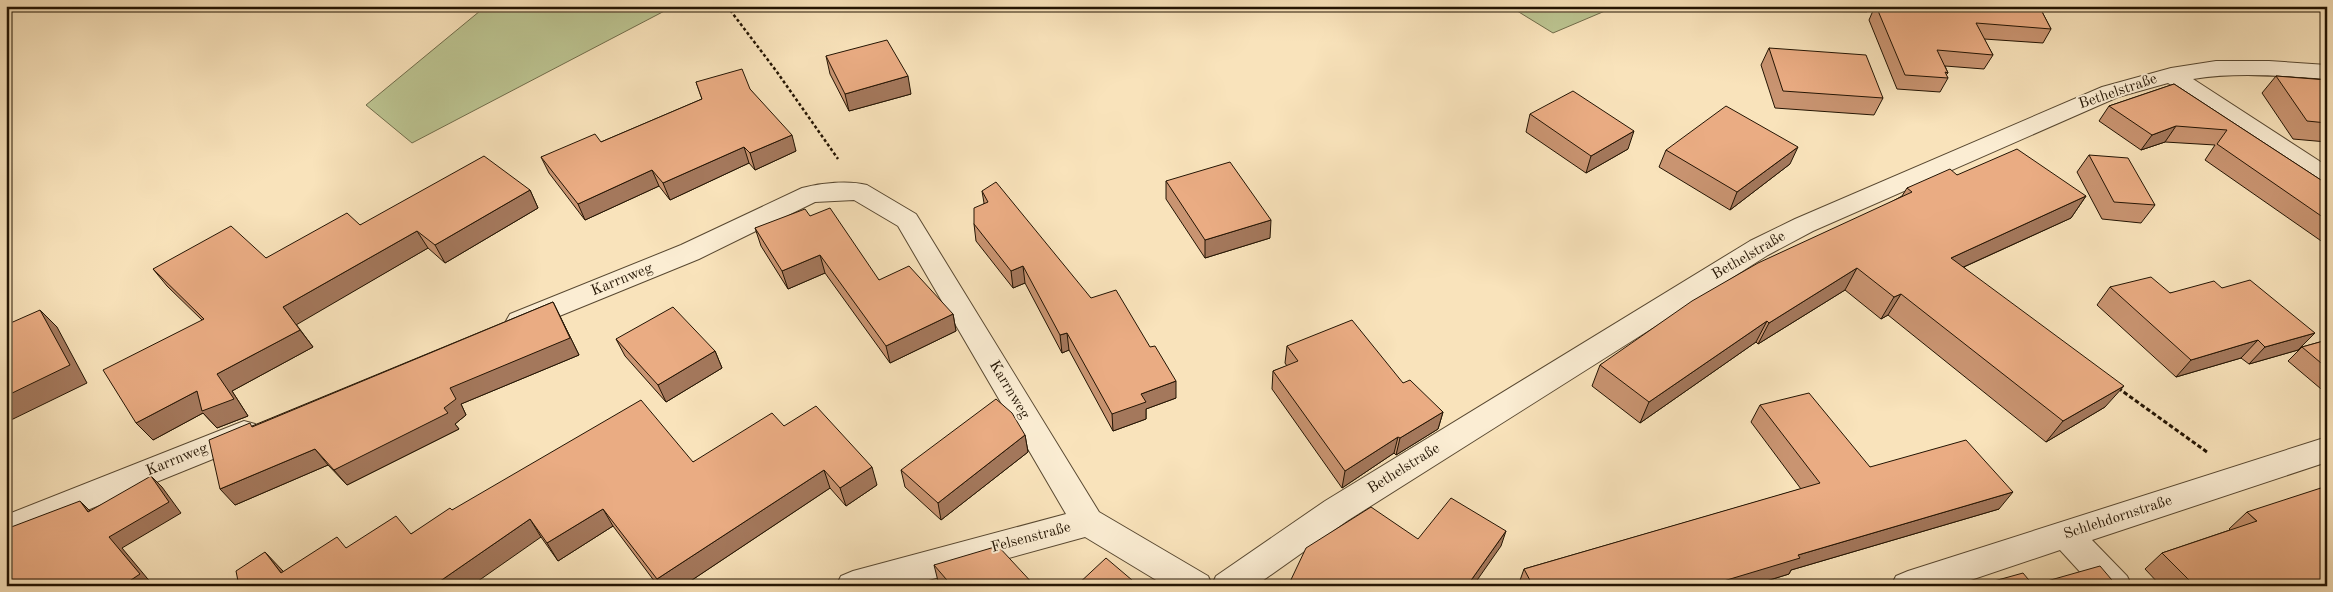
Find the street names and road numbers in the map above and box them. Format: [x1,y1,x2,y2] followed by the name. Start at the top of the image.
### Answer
[2077,72,2159,112] street label: Bethelstraße
[1710,229,1788,283] street label: Bethelstraße
[589,261,655,299] street label: Karrnweg
[986,358,1032,422] street label: Karrnweg
[144,441,210,479] street label: Karrnweg
[1365,441,1443,497] street label: Bethelstraße
[2062,493,2174,543] street label: Schlehdornstraße
[990,520,1072,556] street label: Felsenstraße

